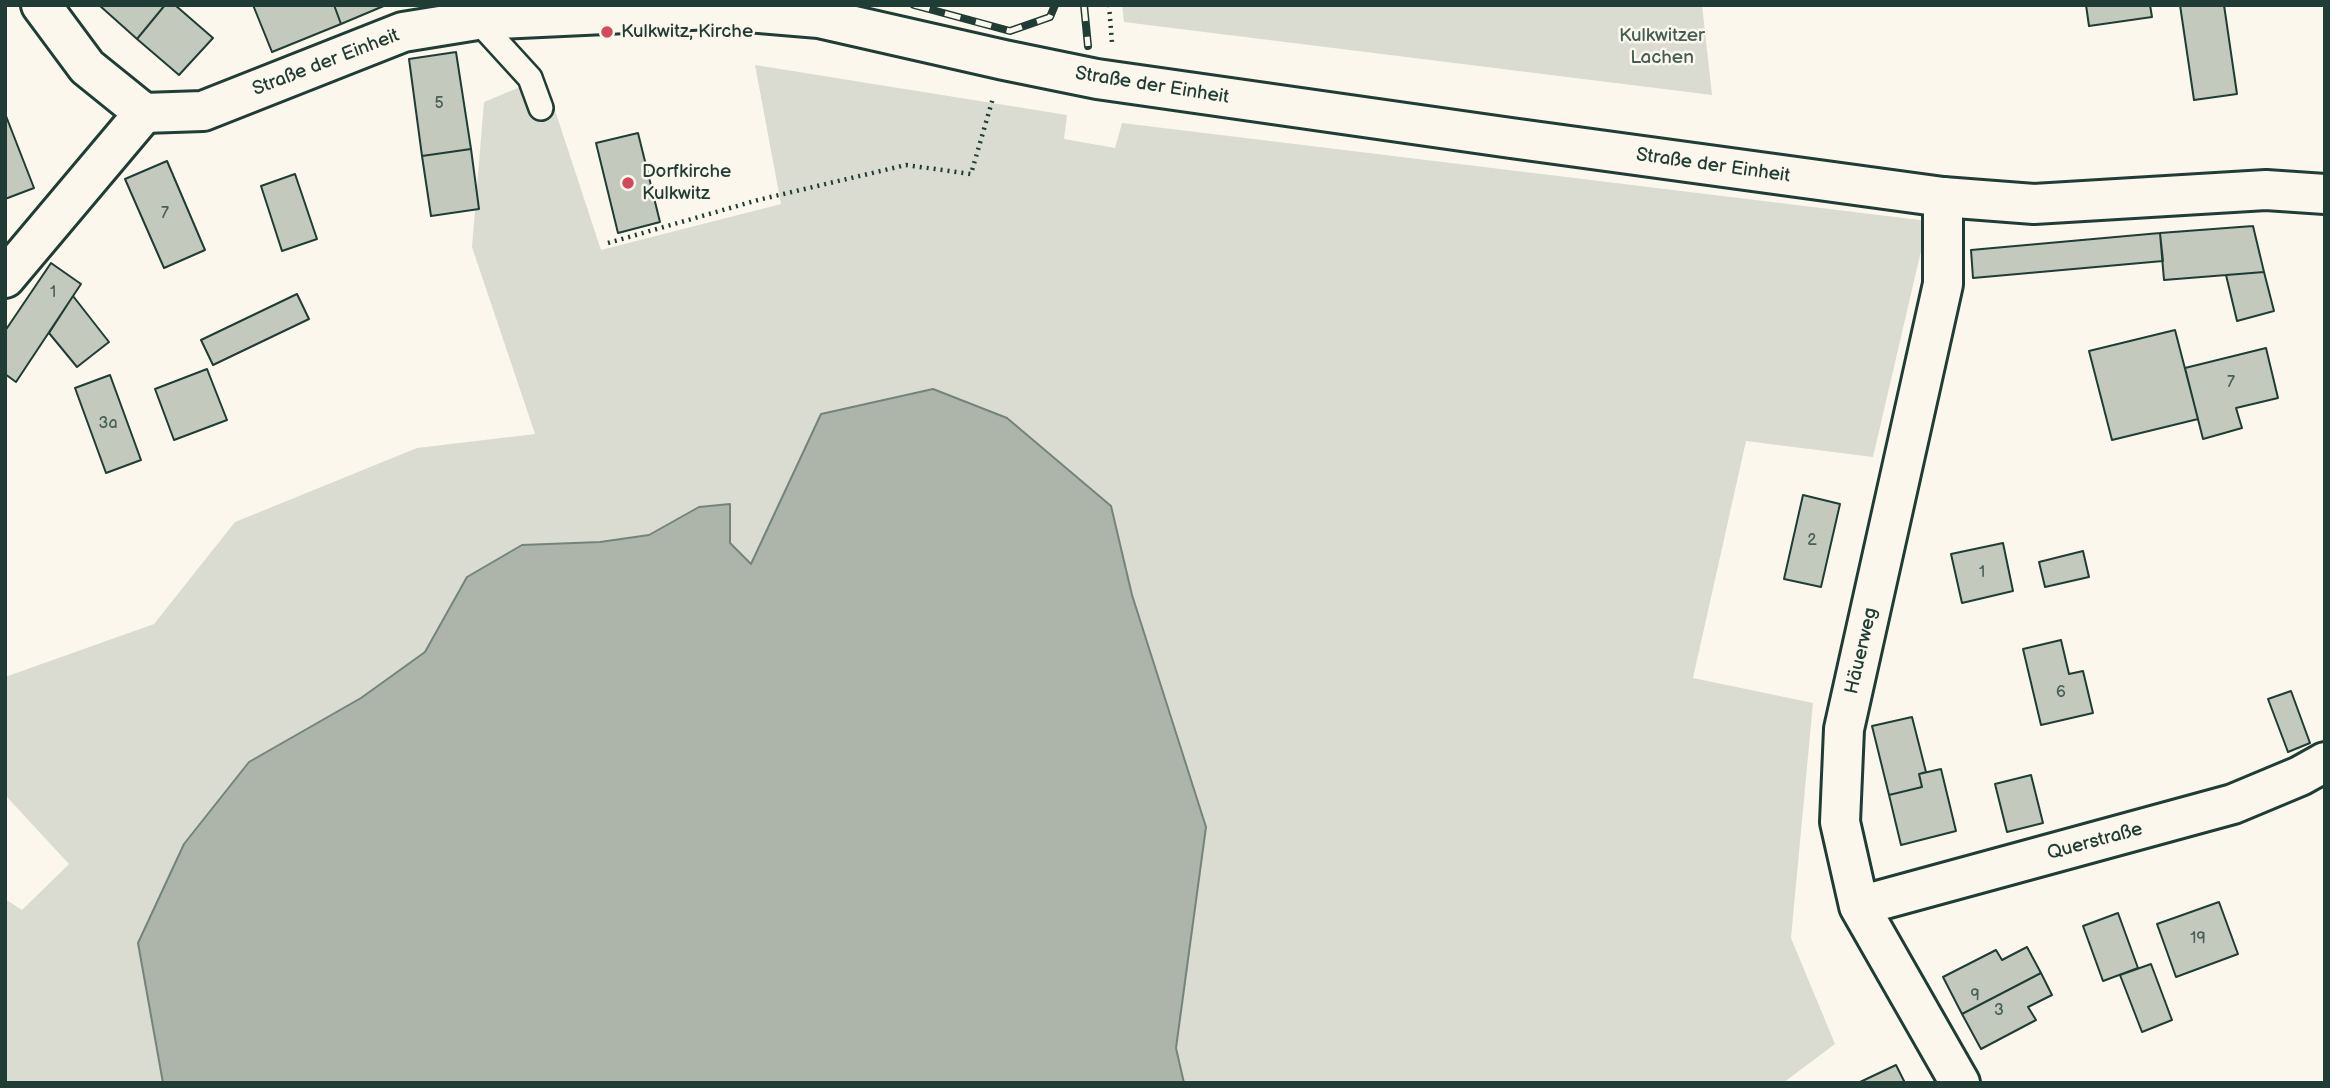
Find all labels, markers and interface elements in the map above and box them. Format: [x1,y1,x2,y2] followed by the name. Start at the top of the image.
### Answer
[621,21,753,43] place label: Kulkwitz, Kirche
[599,24,615,40] marker: Kulkwitz, Kirche
[249,25,403,101] street label: Straße der Einheit
[1619,25,1705,69] park label: Kulkwitzer Lachen
[1073,63,1231,109] street label: Straße der Einheit
[434,94,444,114] house number: 5
[1634,144,1792,188] street label: Straße der Einheit
[642,161,731,205] place label: Dorfkirche Kulkwitz
[620,175,636,191] marker: Dorfkirche Kulkwitz
[161,204,169,224] house number: 7
[50,283,56,303] house number: 1
[2227,373,2235,393] house number: 7
[99,414,117,434] house number: 3a
[1807,531,1817,551] house number: 2
[1979,563,1985,583] house number: 1
[1841,605,1883,697] street label: Häuerweg
[2056,683,2066,703] house number: 6
[2045,818,2145,866] street label: Querstraße
[2190,929,2206,949] house number: 19
[1970,986,1980,1006] house number: 9
[1994,1001,2004,1021] house number: 3

